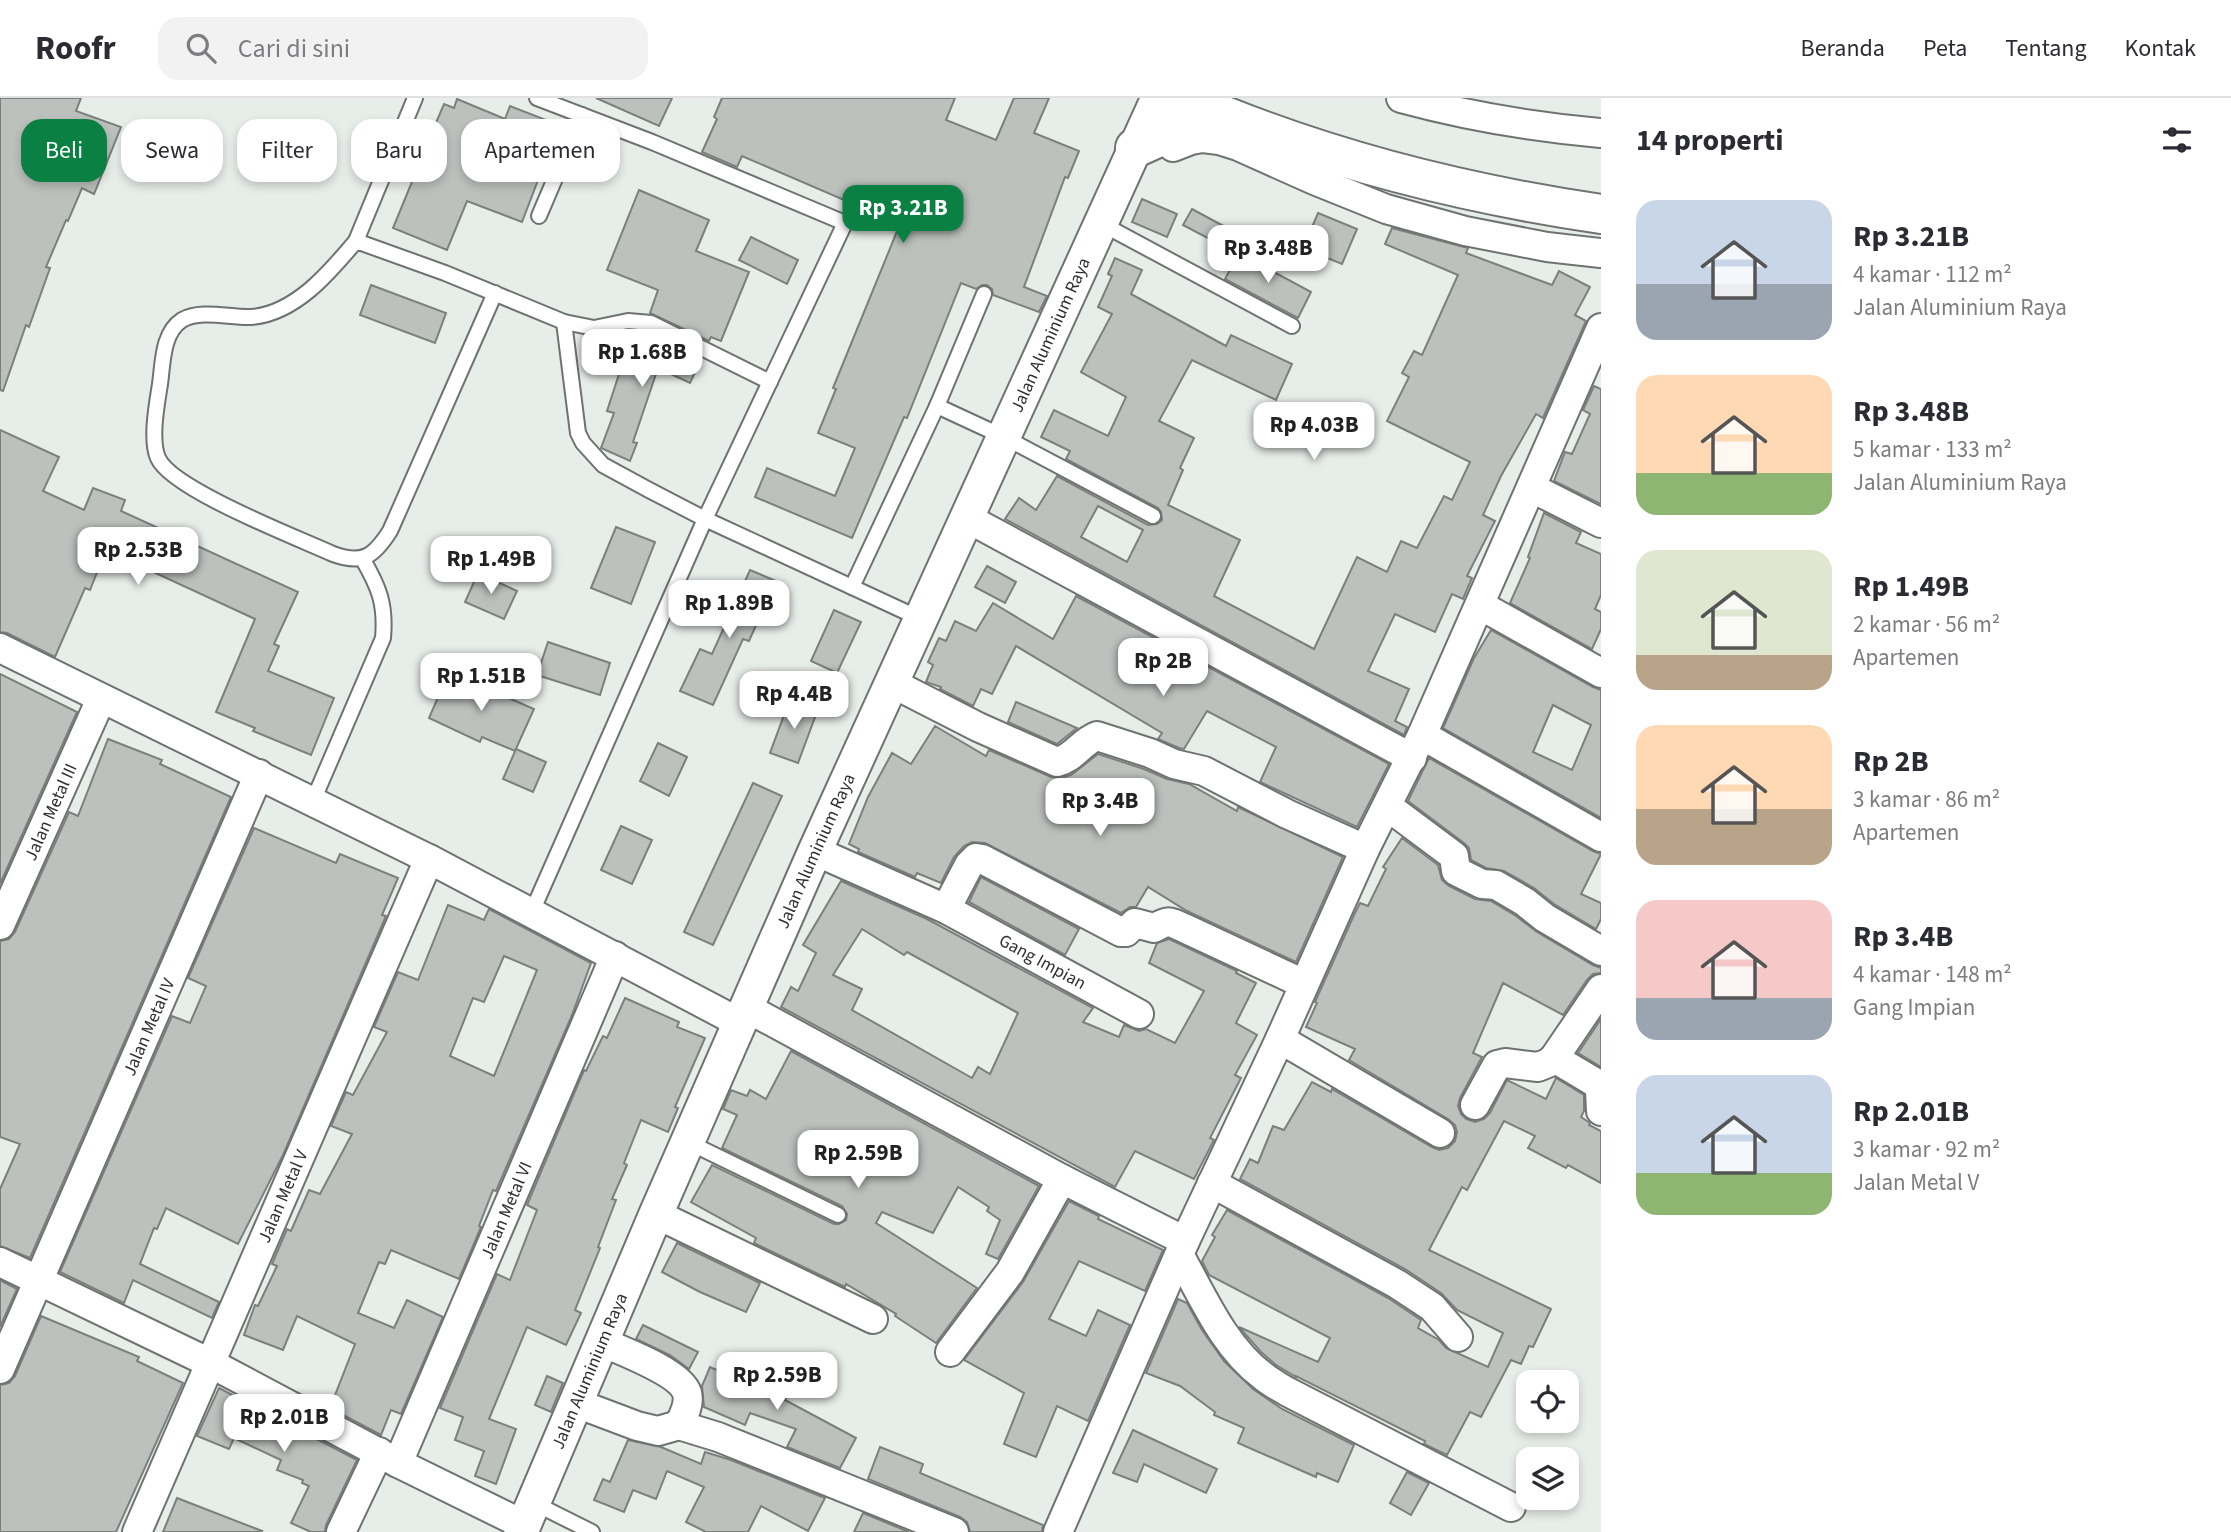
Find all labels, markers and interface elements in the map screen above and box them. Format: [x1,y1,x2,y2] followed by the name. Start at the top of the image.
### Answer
[158,17,648,80] search box
[35,25,116,72] text: Roofr
[182,29,220,67] icon: search
[238,30,350,67] text: Cari di sini
[1801,31,1885,66] text: Beranda
[1923,31,1967,66] text: Peta
[2005,31,2087,66] text: Tentang
[2125,31,2196,66] text: Kontak
[21,119,107,182] chip: Beli
[121,119,223,182] chip: Sewa
[237,119,337,182] chip: Filter
[351,119,447,182] chip: Baru
[461,119,620,182] chip: Apartemen
[1636,119,1784,162] text: 14 properti
[2158,121,2196,159] icon: filters
[831,186,975,245] pin: Rp 3.21B
[858,191,948,224] text: Rp 3.21B
[1853,215,1969,258] text: Rp 3.21B
[1196,226,1340,285] pin: Rp 3.48B
[1692,228,1776,312] icon: home
[1223,231,1313,264] text: Rp 3.48B
[1004,253,1096,416] street label: Jalan Aluminium Raya
[1853,258,2012,291] text: 4 kamar · 112 m²
[1853,291,2067,324] text: Jalan Aluminium Raya
[570,330,714,389] pin: Rp 1.68B
[597,335,687,368] text: Rp 1.68B
[1853,390,1969,433] text: Rp 3.48B
[1242,402,1386,462] pin: Rp 4.03B
[1692,403,1776,487] icon: home
[1269,408,1359,441] text: Rp 4.03B
[1853,433,2012,466] text: 5 kamar · 133 m²
[1853,466,2067,499] text: Jalan Aluminium Raya
[66,528,210,587] pin: Rp 2.53B
[93,533,183,566] text: Rp 2.53B
[419,536,563,596] pin: Rp 1.49B
[446,542,536,575] text: Rp 1.49B
[1853,565,1969,608] text: Rp 1.49B
[1692,578,1776,662] icon: home
[657,580,801,640] pin: Rp 1.89B
[684,586,774,619] text: Rp 1.89B
[1853,608,2000,641] text: 2 kamar · 56 m²
[1114,638,1212,698] pin: Rp 2B
[1853,641,1959,674] text: Apartemen
[1134,644,1192,677] text: Rp 2B
[409,654,553,713] pin: Rp 1.51B
[436,659,526,692] text: Rp 1.51B
[729,672,859,731] pin: Rp 4.4B
[756,677,832,710] text: Rp 4.4B
[1853,740,1929,783] text: Rp 2B
[1692,753,1776,837] icon: home
[18,759,83,864] street label: Jalan Metal III
[770,769,861,932] street label: Jalan Aluminium Raya
[1035,778,1165,838] pin: Rp 3.4B
[1853,783,2000,816] text: 3 kamar · 86 m²
[1062,784,1138,817] text: Rp 3.4B
[1853,816,1959,849] text: Apartemen
[1853,915,1953,958] text: Rp 3.4B
[995,928,1091,995] street label: Gang Impian
[1692,928,1776,1012] icon: home
[1853,958,2012,991] text: 4 kamar · 148 m²
[117,974,181,1080] street label: Jalan Metal IV
[1853,991,1975,1024] text: Gang Impian
[1853,1090,1969,1133] text: Rp 2.01B
[1692,1103,1776,1187] icon: home
[786,1130,930,1190] pin: Rp 2.59B
[1853,1133,2000,1166] text: 3 kamar · 92 m²
[813,1136,903,1169] text: Rp 2.59B
[252,1145,314,1247] street label: Jalan Metal V
[474,1158,538,1263] street label: Jalan Metal VI
[1853,1166,1979,1199] text: Jalan Metal V
[545,1289,634,1453] street label: Jalan Aluminium Raya
[705,1352,849,1412] pin: Rp 2.59B
[732,1358,822,1391] text: Rp 2.59B
[1516,1370,1579,1510] map controls
[1516,1370,1579,1433] button: locate
[212,1394,356,1454] pin: Rp 2.01B
[239,1400,329,1433] text: Rp 2.01B
[1516,1447,1579,1510] button: layers

